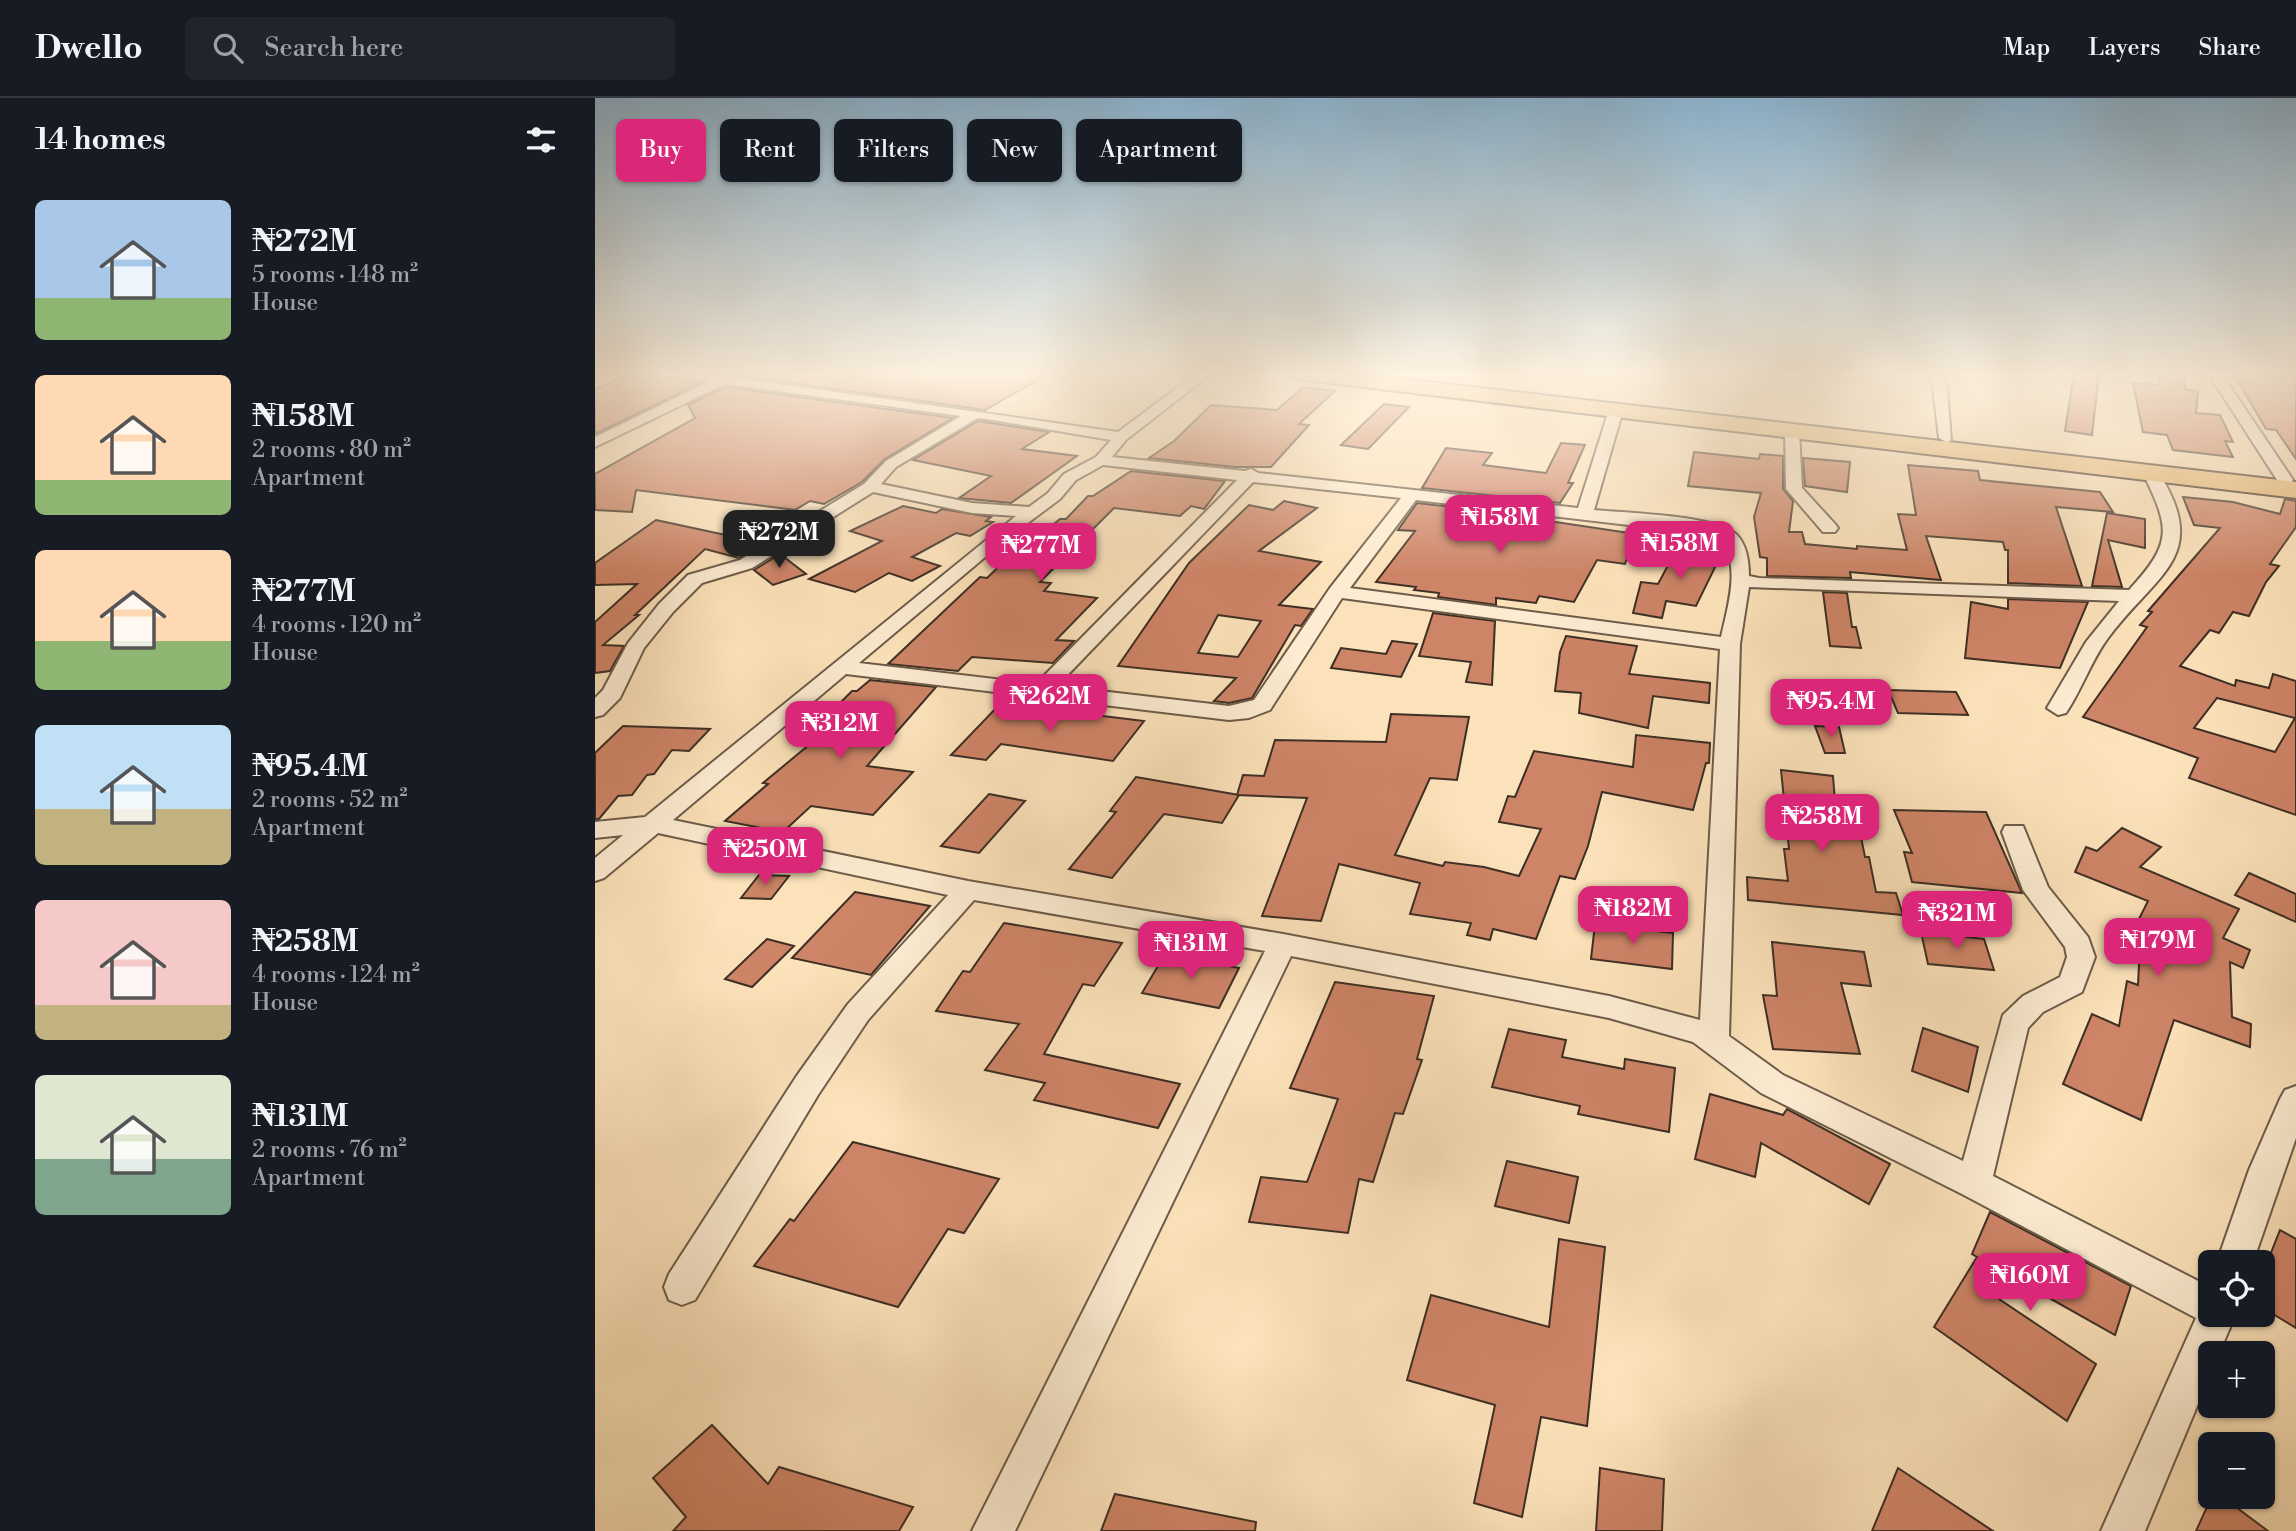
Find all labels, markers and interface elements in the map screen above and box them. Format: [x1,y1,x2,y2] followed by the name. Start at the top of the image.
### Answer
[185,17,675,80] search box
[35,28,143,69] text: Dwello
[209,29,247,67] icon: search
[265,32,403,64] text: Search here
[2003,33,2050,63] text: Map
[2088,33,2160,63] text: Layers
[2198,33,2261,63] text: Share
[616,119,706,182] chip: Buy
[720,119,820,182] chip: Rent
[834,119,953,182] chip: Filters
[967,119,1062,182] chip: New
[1076,119,1242,182] chip: Apartment
[35,121,166,159] text: 14 homes
[522,121,560,159] icon: filters
[252,223,357,261] text: ₦272M
[91,228,175,312] icon: home
[252,261,418,289] text: 5 rooms · 148 m²
[252,289,318,317] text: House
[252,398,354,436] text: ₦158M
[91,403,175,487] icon: home
[252,436,411,464] text: 2 rooms · 80 m²
[252,464,365,492] text: Apartment
[1451,496,1549,555] pin: ₦158M
[1461,504,1539,532] text: ₦158M
[730,510,828,570] pin: ₦272M
[739,519,819,547] text: ₦272M
[1631,522,1729,581] pin: ₦158M
[992,524,1090,583] pin: ₦277M
[1641,530,1719,558] text: ₦158M
[1001,532,1081,560] text: ₦277M
[252,573,356,611] text: ₦277M
[91,578,175,662] icon: home
[252,611,421,639] text: 4 rooms · 120 m²
[252,639,318,667] text: House
[1001,674,1099,734] pin: ₦262M
[1774,680,1888,739] pin: ₦95.4M
[1009,683,1091,711] text: ₦262M
[1787,688,1875,716] text: ₦95.4M
[791,702,889,761] pin: ₦312M
[801,710,879,738] text: ₦312M
[252,748,368,786] text: ₦95.4M
[91,753,175,837] icon: home
[252,786,408,814] text: 2 rooms · 52 m²
[1773,794,1871,854] pin: ₦258M
[1781,803,1863,831] text: ₦258M
[252,814,365,842] text: Apartment
[716,828,814,887] pin: ₦250M
[723,836,807,864] text: ₦250M
[1584,886,1682,946] pin: ₦182M
[1908,892,2006,951] pin: ₦321M
[1594,895,1672,923] text: ₦182M
[1918,900,1996,928] text: ₦321M
[2109,918,2207,978] pin: ₦179M
[1142,922,1240,981] pin: ₦131M
[252,923,359,961] text: ₦258M
[2120,927,2196,955] text: ₦179M
[91,928,175,1012] icon: home
[1154,930,1228,958] text: ₦131M
[252,961,420,989] text: 4 rooms · 124 m²
[252,989,318,1017] text: House
[252,1098,348,1136] text: ₦131M
[91,1103,175,1187] icon: home
[252,1136,407,1164] text: 2 rooms · 76 m²
[252,1164,365,1192] text: Apartment
[2198,1250,2275,1509] map controls
[2198,1250,2275,1327] button: locate
[1981,1254,2079,1313] pin: ₦160M
[1990,1262,2070,1290] text: ₦160M
[2198,1341,2275,1418] button: +
[2198,1432,2275,1509] button: −

